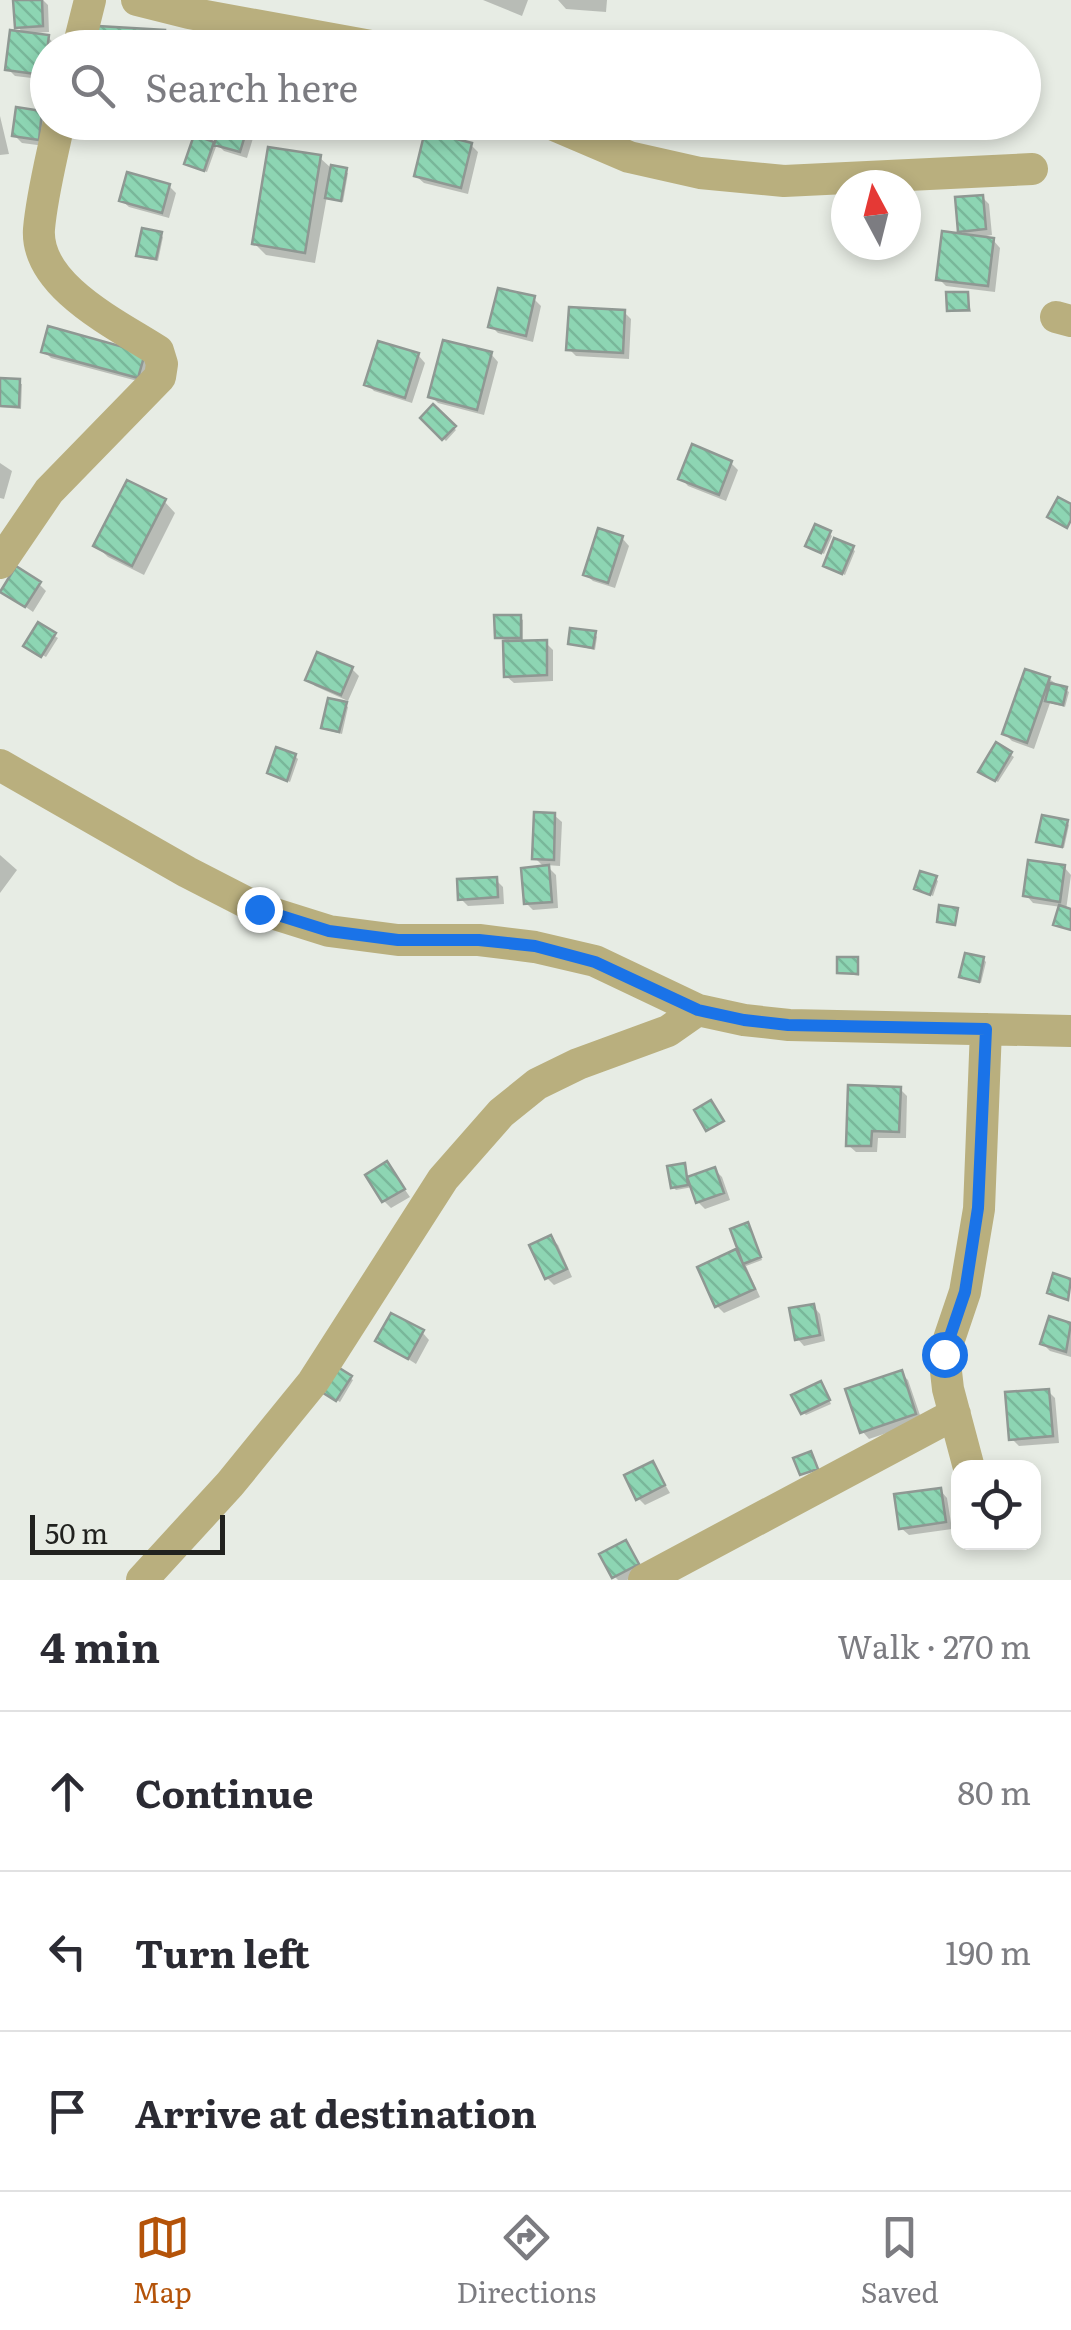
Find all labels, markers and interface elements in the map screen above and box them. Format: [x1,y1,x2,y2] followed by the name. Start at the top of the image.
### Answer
[30,30,1041,140] search box
[145,57,358,114] text: Search here
[65,58,120,113] icon: search
[831,170,921,260] north arrow
[237,887,283,933] route end
[922,1332,968,1378] route start
[951,1460,1041,1550] map controls
[951,1460,1041,1550] button: locate
[30,1510,225,1554] scale bar
[45,1511,108,1553] text: 50 m
[40,1614,160,1676] text: 4 min
[838,1621,1031,1669] text: Walk · 270 m
[135,1763,313,1820] text: Continue
[40,1764,95,1819] icon: ahead
[957,1767,1031,1815] text: 80 m
[135,1923,310,1980] text: Turn left
[40,1924,95,1979] icon: left
[945,1927,1031,1975] text: 190 m
[135,2083,537,2140] text: Arrive at destination
[40,2084,95,2139] icon: arrive
[132,2210,192,2312] tab: Map
[456,2210,596,2312] tab: Directions
[861,2210,939,2312] tab: Saved

